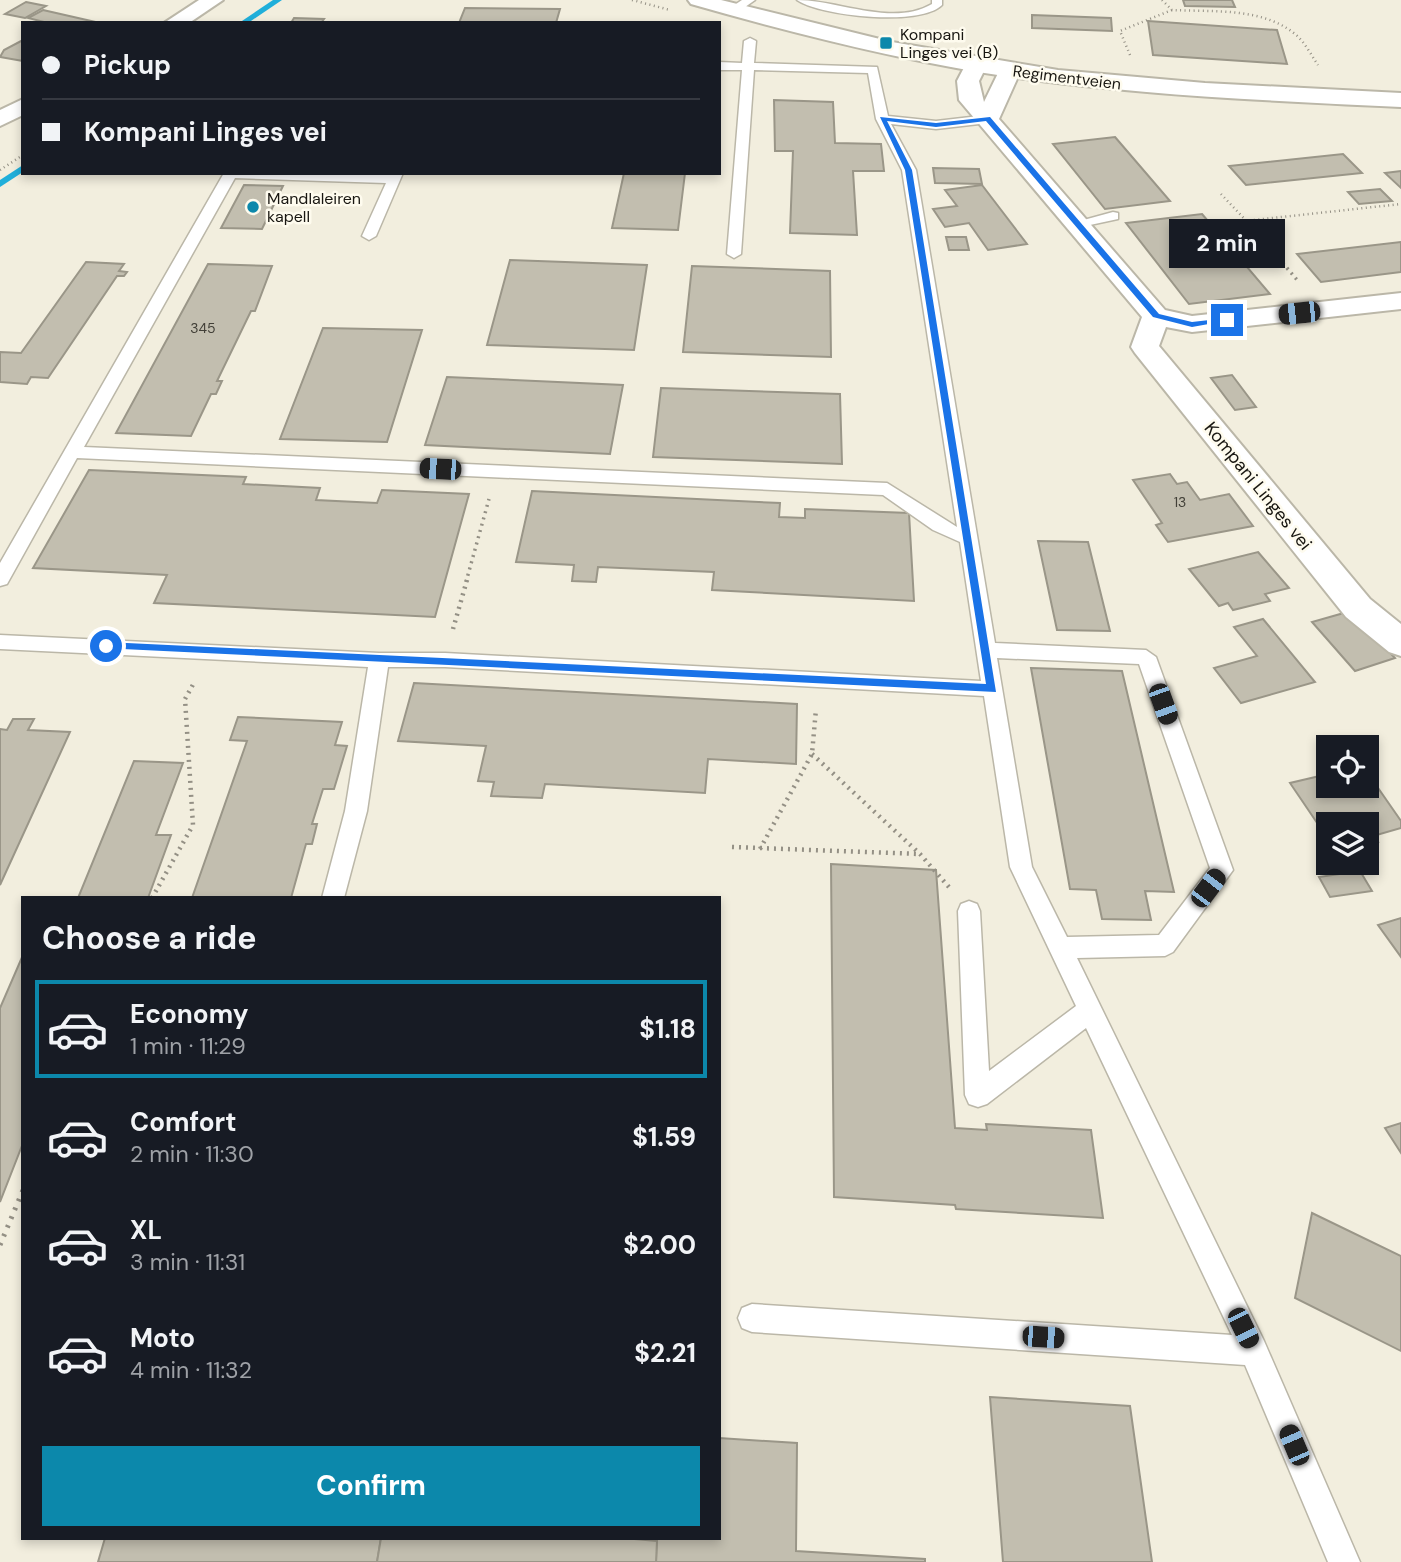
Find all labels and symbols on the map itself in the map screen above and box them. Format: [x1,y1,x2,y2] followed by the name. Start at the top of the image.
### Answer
[900,24,998,63] place label: Kompani Linges vei (B)
[878,35,894,51] marker: Kompani Linges vei (B)
[1012,60,1122,95] street label: Regimentveien
[267,188,361,227] place label: Mandlaleiren kapell
[245,199,261,215] marker: Mandlaleiren kapell
[1169,218,1285,268] callout: 2 min
[1278,300,1321,326] car
[1211,304,1243,336] route end
[190,319,216,337] house number: 345
[1199,417,1317,555] street label: Kompani Linges vei
[419,457,462,481] car
[1174,493,1186,511] house number: 13
[90,630,122,662] route start
[1146,681,1181,727] car
[1187,865,1230,911] car
[1225,1305,1262,1351] car
[1022,1325,1065,1349] car
[1277,1422,1312,1468] car

